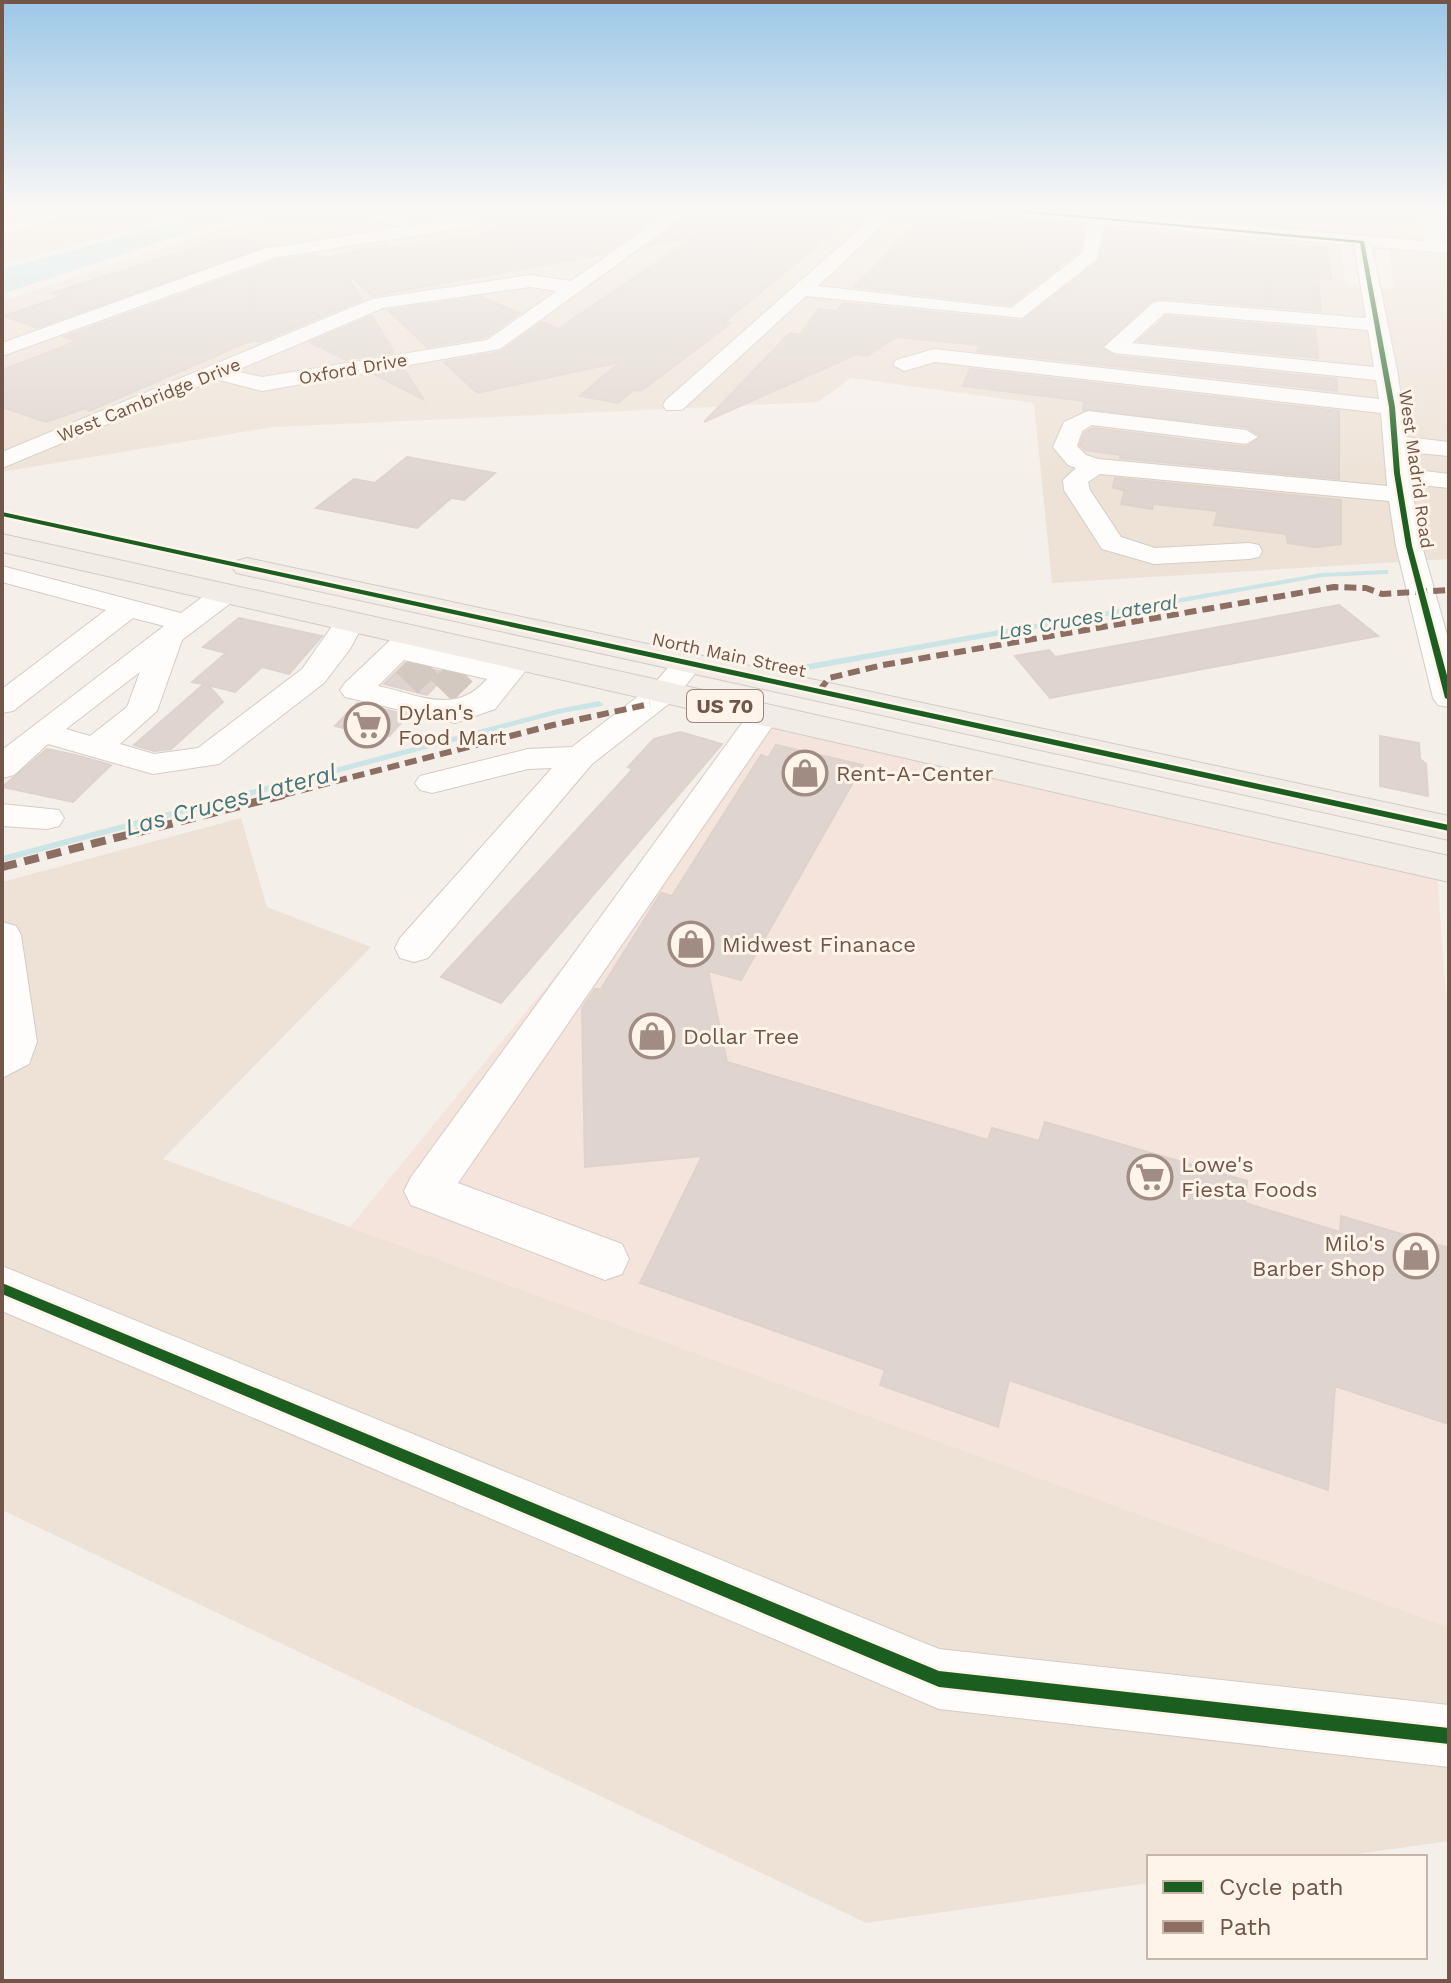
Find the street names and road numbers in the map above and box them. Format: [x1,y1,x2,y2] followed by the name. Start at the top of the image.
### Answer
[297,349,409,388] street label: Oxford Drive
[54,353,243,446] street label: West Cambridge Drive
[1395,388,1438,550] street label: West Madrid Road
[650,628,809,681] street label: North Main Street
[687,690,763,722] road number: US 70

